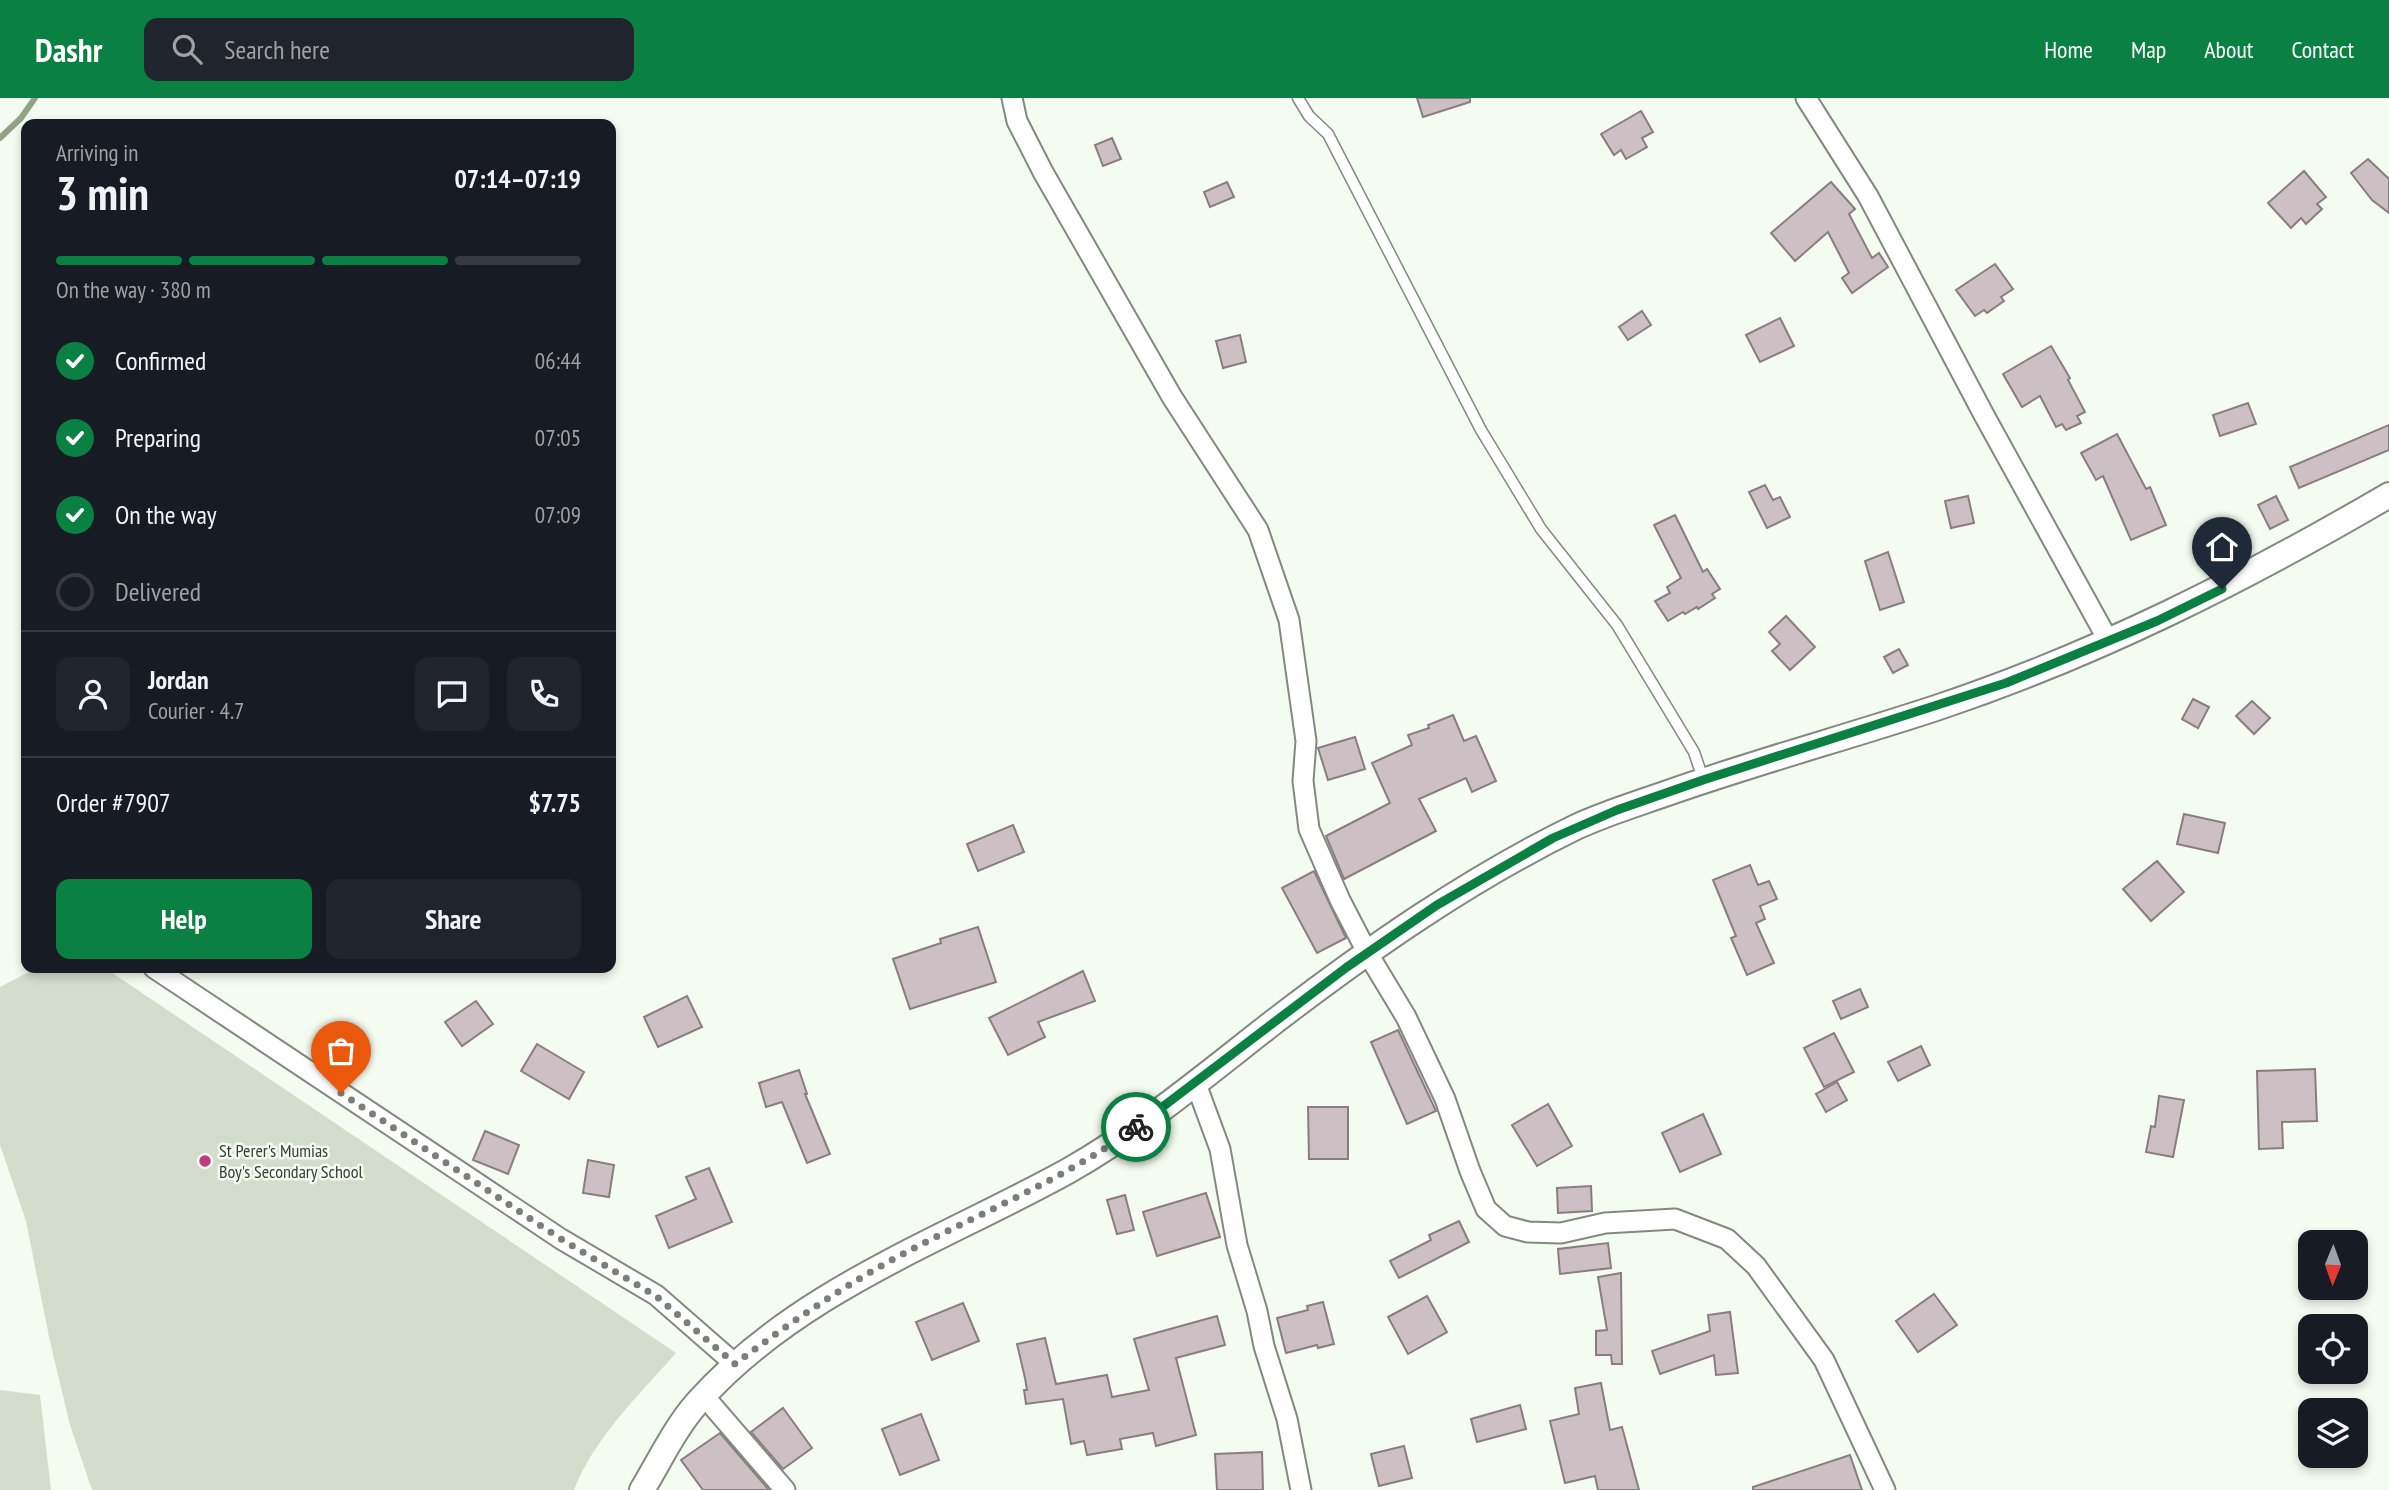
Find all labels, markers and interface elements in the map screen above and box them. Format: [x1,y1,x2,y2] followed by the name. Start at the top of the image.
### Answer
[144,18,634,81] search box
[35,28,102,71] text: Dashr
[168,30,206,68] icon: search
[224,33,330,66] text: Search here
[2044,34,2093,65] text: Home
[2131,34,2166,65] text: Map
[2204,34,2253,65] text: About
[2291,34,2354,65] text: Contact
[56,138,138,167] text: Arriving in
[454,162,581,195] text: 07:14–07:19
[56,163,149,223] text: 3 min
[56,275,211,304] text: On the way · 380 m
[56,342,94,380] icon: check
[115,344,206,377] text: Confirmed
[535,346,581,375] text: 06:44
[56,419,94,457] icon: check
[115,421,201,454] text: Preparing
[535,423,581,452] text: 07:05
[56,496,94,534] icon: check
[115,498,217,531] text: On the way
[535,500,581,529] text: 07:09
[2192,517,2252,589] pin
[2203,528,2241,566] icon: home
[115,575,201,608] text: Delivered
[56,657,130,731] button: person
[415,657,489,731] button: chat
[507,657,581,731] button: phone
[148,663,209,696] text: Jordan
[148,696,244,725] text: Courier · 4.7
[56,786,171,819] text: Order #7907
[528,786,581,819] text: $7.75
[56,879,312,959] button: Help
[326,879,581,959] button: Share
[311,1021,371,1093] pin
[322,1032,360,1070] icon: bag
[1101,1092,1171,1162] courier
[1117,1108,1155,1146] icon: bike
[219,1139,363,1183] place label: St Perer's Mumias Boy's Secondary School
[197,1153,213,1169] marker: St Perer's Mumias Boy's Secondary School
[2298,1230,2368,1300] north arrow
[2298,1230,2368,1468] map controls
[2298,1314,2368,1384] button: locate
[2298,1398,2368,1468] button: layers

